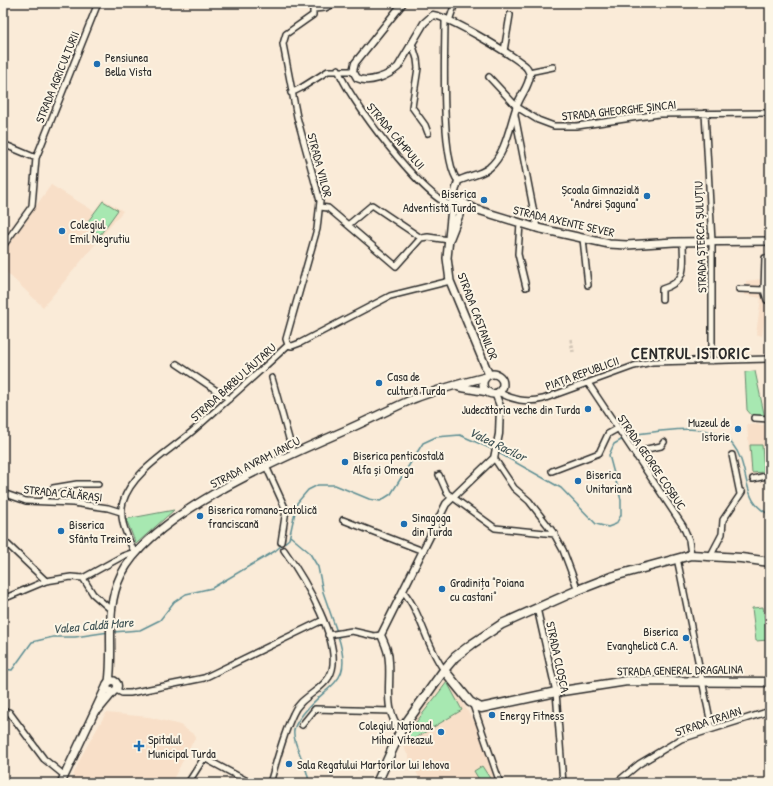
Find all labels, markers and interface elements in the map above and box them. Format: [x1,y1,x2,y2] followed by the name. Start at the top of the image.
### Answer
[31,29,83,125] street label: STRADA AGRICULTURII
[105,49,152,80] place label: Pensiunea Bella Vista
[92,59,102,69] marker: Pensiunea Bella Vista
[561,96,677,124] street label: STRADA GHEORGHE ȘINCAI
[363,99,429,173] street label: STRADA CÂMPULUI
[303,131,337,199] street label: STRADA VIILOR
[690,180,710,293] street label: STRADA ȘTERCA ȘULUȚIU
[561,181,639,212] place label: Școala Gimnazială "Andrei Șaguna"
[403,185,476,216] place label: Biserica Adventistă Turda
[642,191,652,201] marker: Școala Gimnazială "Andrei Șaguna"
[479,195,489,205] marker: Biserica Adventistă Turda
[512,201,617,241] street label: STRADA AXENTE SEVER
[70,216,130,247] place label: Colegiul Emil Negrutiu
[57,226,67,236] marker: Colegiul Emil Negrutiu
[454,270,503,362] street label: STRADA CASTANILOR
[186,339,280,425] street label: STRADA BARBU LĂUTARU
[631,342,751,364] district label: CENTRUL ISTORIC
[543,352,621,394] street label: PIAȚA REPUBLICII
[387,368,445,399] place label: Casa de cultură Turda
[374,378,384,388] marker: Casa de cultură Turda
[461,401,580,418] place label: Judecătoria veche din Turda
[583,404,593,414] marker: Judecătoria veche din Turda
[614,411,691,513] street label: STRADA GEORGE COȘBUC
[688,414,730,445] place label: Muzeul de Istorie
[466,422,531,467] water label: Valea Racilor
[733,424,743,434] marker: Muzeul de Istorie
[207,432,303,492] street label: STRADA AVRAM IANCU
[353,447,444,478] place label: Biserica penticostală Alfa și Omega
[340,457,350,467] marker: Biserica penticostală Alfa și Omega
[586,466,632,497] place label: Biserica Unitariană
[573,476,583,486] marker: Biserica Unitariană
[23,480,103,506] street label: STRADA CĂLĂRAȘI
[208,501,317,532] place label: Biserica romano-catolică franciscană
[412,509,452,540] place label: Sinagoga din Turda
[195,511,205,521] marker: Biserica romano-catolică franciscană
[69,516,131,547] place label: Biserica Sfânta Treime
[399,519,409,529] marker: Sinagoga din Turda
[56,526,66,536] marker: Biserica Sfânta Treime
[450,574,524,605] place label: Gradinița "Poiana cu castani"
[437,584,447,594] marker: Gradinița "Poiana cu castani"
[52,612,135,637] water label: Valea Caldă Mare
[542,620,574,694] street label: STRADA CLOȘCA
[607,623,678,654] place label: Biserica Evanghelică C.A.
[681,633,691,643] marker: Biserica Evanghelică C.A.
[617,660,743,680] street label: STRADA GENERAL DRAGALINA
[673,702,743,740] street label: STRADA TRAIAN
[500,707,564,724] place label: Energy Fitness
[487,710,497,720] marker: Energy Fitness
[359,717,434,748] place label: Colegiul Național Mihai Viteazul
[436,727,446,737] marker: Colegiul Național Mihai Viteazul
[148,731,216,762] place label: Spitalul Municipal Turda
[133,740,145,752] marker: Spitalul Municipal Turda
[297,756,449,773] place label: Sala Regatului Martorilor lui Iehova
[284,759,294,769] marker: Sala Regatului Martorilor lui Iehova

